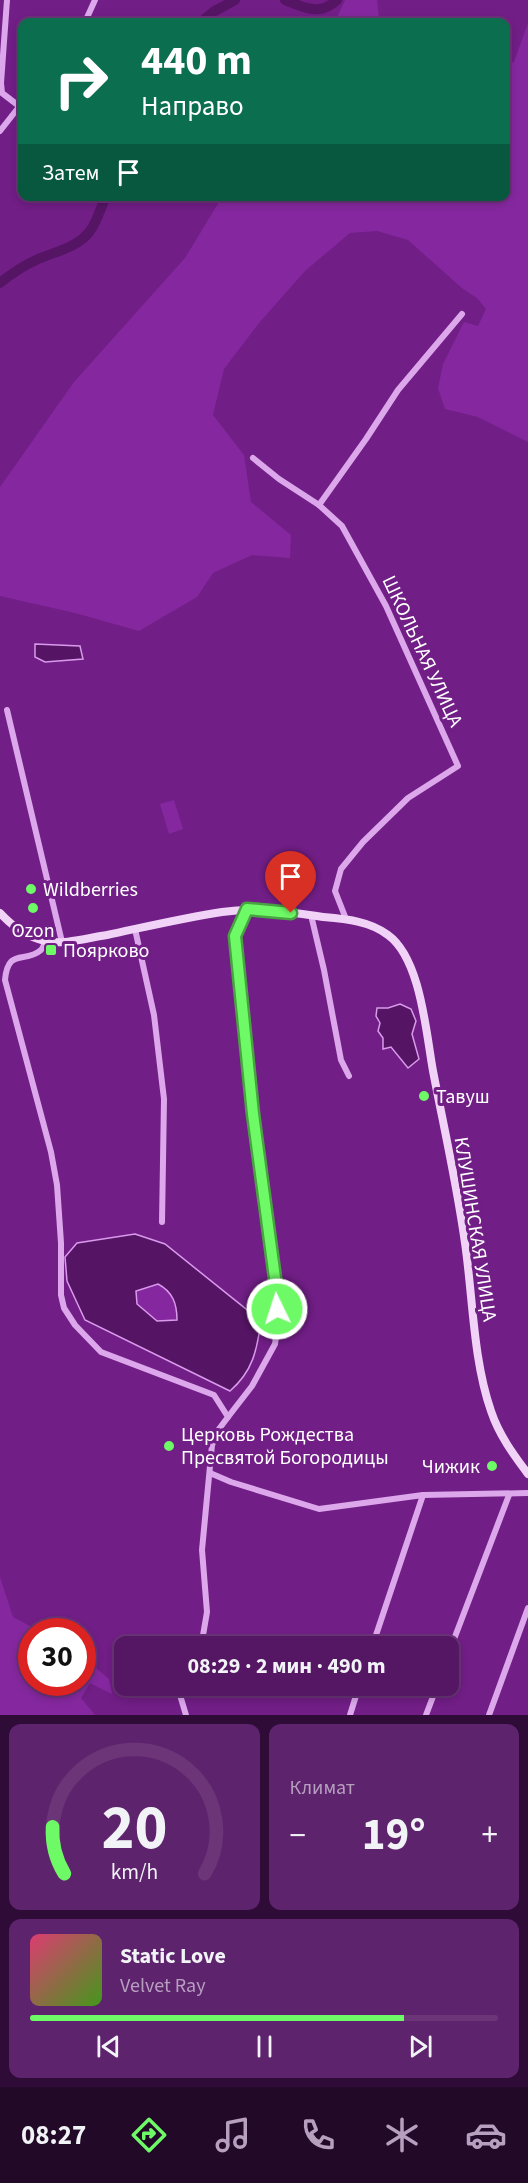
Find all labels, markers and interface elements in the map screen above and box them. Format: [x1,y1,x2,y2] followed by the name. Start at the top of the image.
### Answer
[141,31,252,91] text: 440 m
[42,42,120,120] icon: right
[141,87,244,126] text: Направо
[112,156,145,189] icon: arrive
[42,157,100,189] text: Затем
[375,571,470,732] street label: ШКОЛЬНАЯ УЛИЦА
[265,851,316,913] pin
[274,860,307,893] icon: arrive
[43,876,138,904] place label: Wildberries
[24,882,38,896] marker: Wildberries
[26,901,40,915] marker: Ozon
[11,917,55,945] place label: Ozon
[63,937,149,965] place label: Поярково
[44,943,58,957] marker: Поярково
[436,1083,490,1111] place label: Тавуш
[417,1089,431,1103] marker: Тавуш
[447,1135,503,1324] street label: КЛУШИНСКАЯ УЛИЦА
[245,1277,309,1341] position arrow
[181,1421,389,1472] place label: Церковь Рождества Пресвятой Богородицы
[162,1439,176,1453] marker: Церковь Рождества Пресвятой Богородицы
[422,1453,480,1481] place label: Чижик
[485,1459,499,1473] marker: Чижик
[18,1618,96,1696] speed limit sign: 30
[187,1650,386,1682] text: 08:29 · 2 мин · 490 m
[290,1774,355,1802] text: Климат
[101,1784,167,1873] text: 20
[362,1803,426,1867] text: 19°
[290,1812,306,1859] text: −
[482,1812,498,1859] text: +
[110,1857,158,1888] text: km/h
[120,1940,226,1972] text: Static Love
[120,1972,206,2000] text: Velvet Ray
[92,2030,125,2063] icon: previous
[248,2030,281,2063] icon: pause
[404,2030,437,2063] icon: next
[128,2114,170,2156] icon: directions
[212,2114,254,2156] icon: music
[297,2114,339,2156] icon: phone
[381,2114,423,2156] icon: climate
[465,2114,507,2156] icon: car
[21,2116,86,2155] text: 08:27

